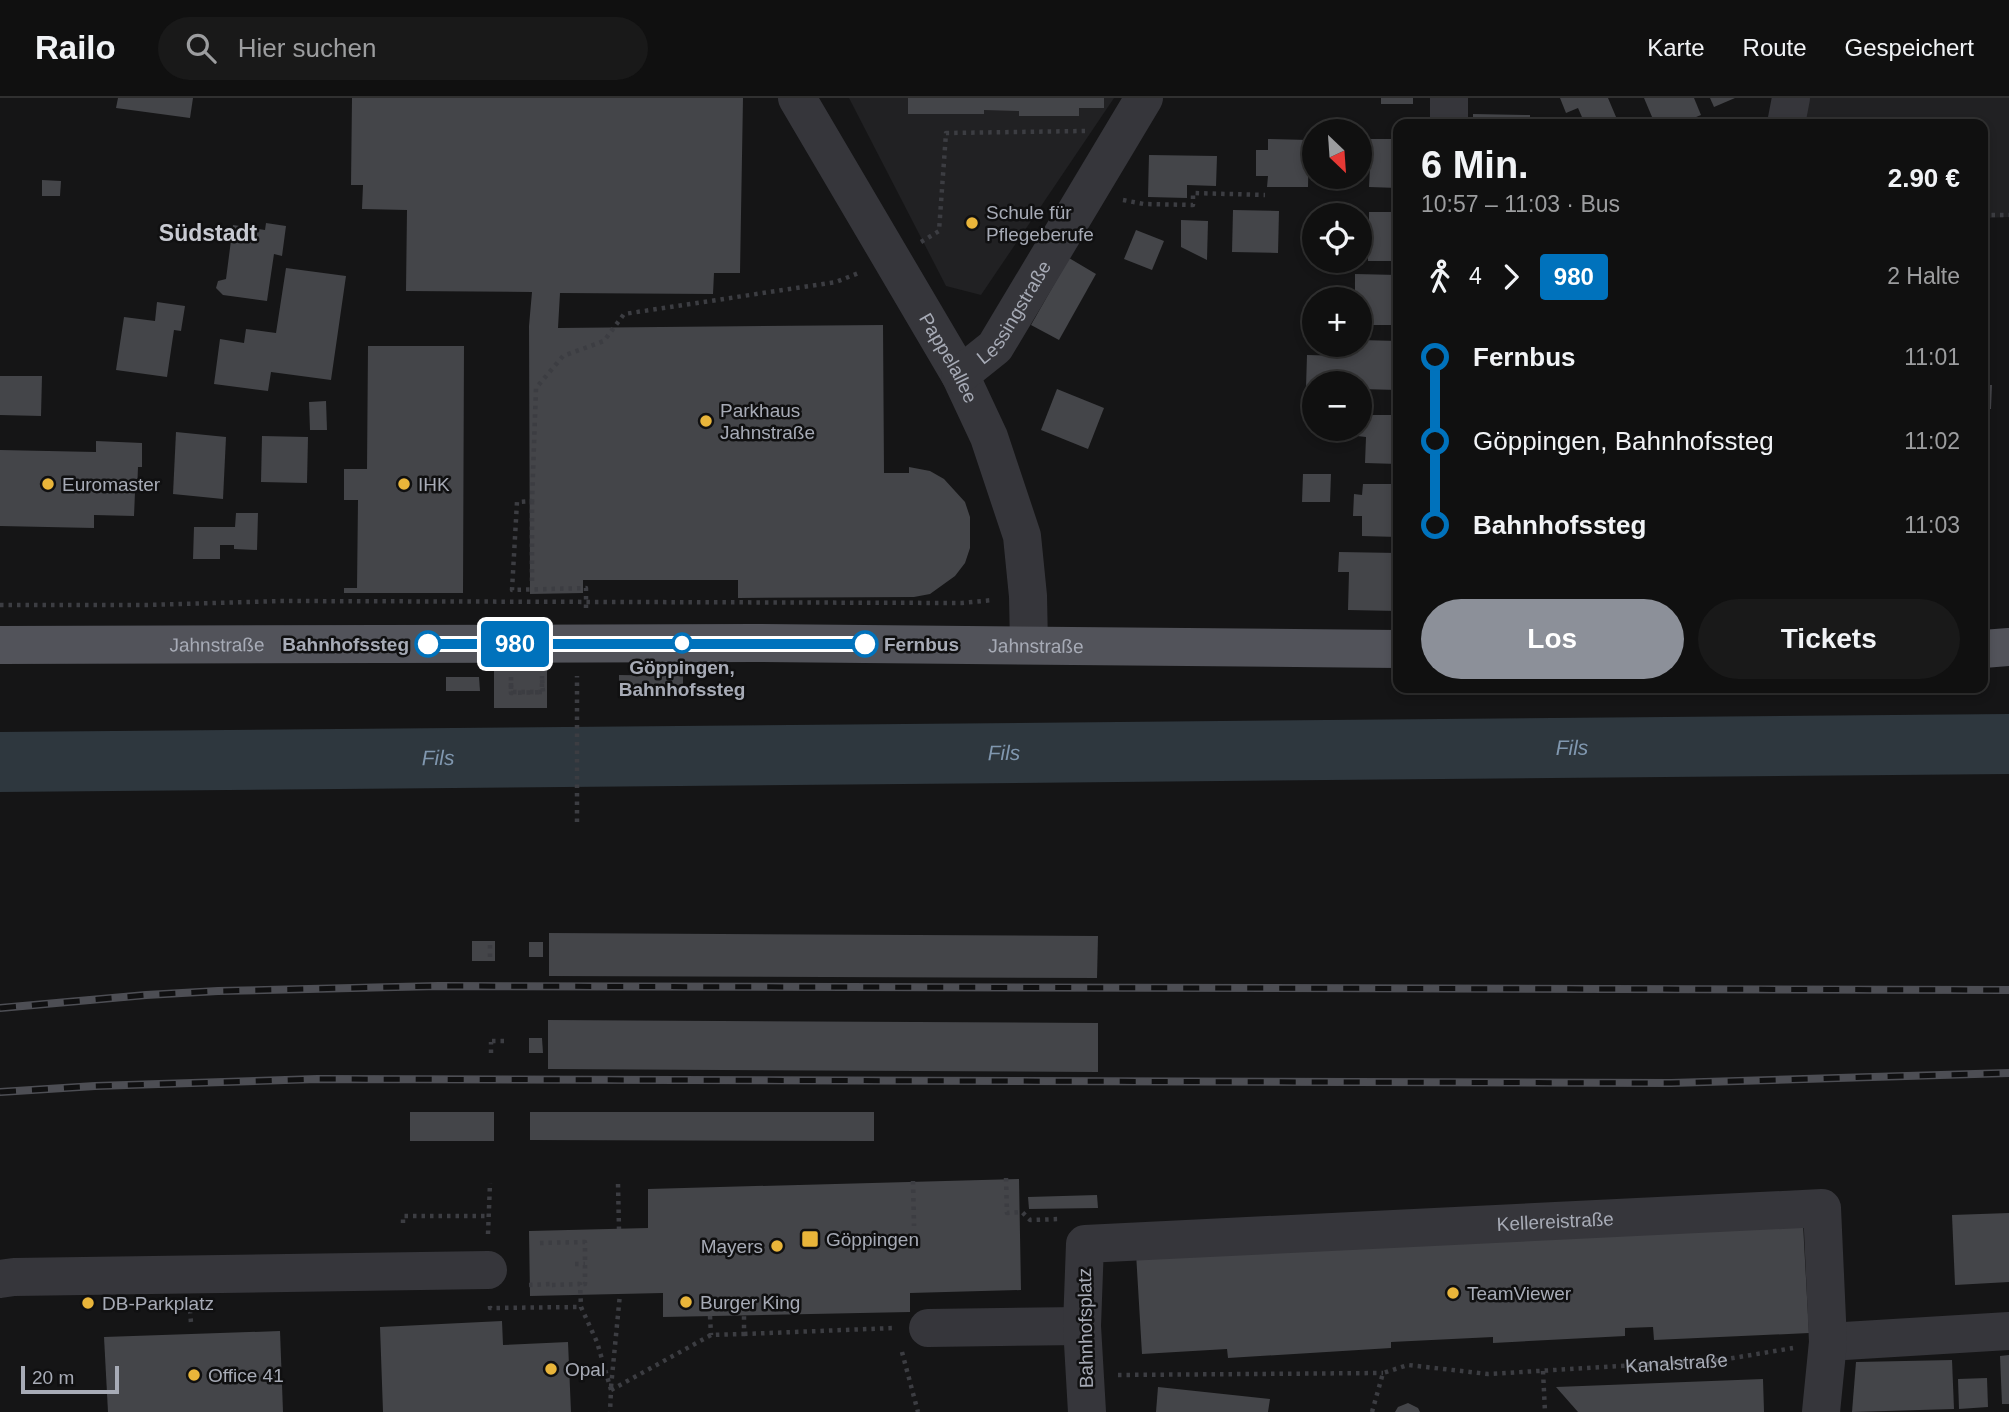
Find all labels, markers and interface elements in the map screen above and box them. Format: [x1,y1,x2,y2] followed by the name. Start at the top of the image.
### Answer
[158,17,648,80] search box
[35,29,116,66] text: Railo
[182,29,220,67] icon: search
[238,33,376,63] text: Hier suchen
[1647,34,1705,61] text: Karte
[1743,34,1807,61] text: Route
[1845,34,1974,61] text: Gespeichert
[1302,119,1372,189] north arrow
[1302,119,1372,441] map controls
[1421,144,1529,186] text: 6 Min.
[1888,163,1960,193] text: 2.90 €
[1421,191,1620,217] text: 10:57 – 11:03 · Bus
[986,202,1094,245] place label: Schule für Pflegeberufe
[1302,203,1372,273] button: locate
[964,215,980,231] marker: Schule für Pflegeberufe
[159,220,258,246] district label: Südstadt
[973,257,1055,368] street label: Lessingstraße
[1421,258,1459,296] icon: walk
[1492,258,1530,296] icon: forward
[1469,263,1482,289] text: 4
[1554,263,1594,290] text: 980
[1887,263,1960,289] text: 2 Halte
[1302,287,1372,357] button: +
[915,309,981,406] street label: Pappelallee
[1473,342,1576,372] text: Fernbus
[1904,344,1960,370] text: 11:01
[1302,371,1372,441] button: −
[720,400,815,443] place label: Parkhaus Jahnstraße
[698,413,714,429] marker: Parkhaus Jahnstraße
[1473,426,1774,456] text: Göppingen, Bahnhofssteg
[1904,428,1960,454] text: 11:02
[62,474,161,495] place label: Euromaster
[418,474,450,495] place label: IHK
[40,476,56,492] marker: Euromaster
[396,476,412,492] marker: IHK
[1473,510,1646,540] text: Bahnhofssteg
[1904,512,1960,538] text: 11:03
[1421,599,1684,679] button: Los
[1698,599,1960,679] button: Tickets
[475,621,555,667] line badge: 980
[495,630,535,657] text: 980
[415,631,441,657] marker: Bahnhofssteg
[852,631,878,657] marker: Fernbus
[672,633,692,653] marker: Göppingen, Bahnhofssteg
[169,634,265,656] street label: Jahnstraße
[282,634,409,655] place label: Bahnhofssteg
[884,634,959,655] place label: Fernbus
[988,635,1084,657] street label: Jahnstraße
[619,657,745,700] place label: Göppingen, Bahnhofssteg
[1555,736,1589,759] water label: Fils
[988,741,1021,764] water label: Fils
[422,746,455,769] water label: Fils
[1496,1208,1614,1235] street label: Kellereistraße
[800,1229,820,1249] marker: Göppingen
[826,1229,919,1250] place label: Göppingen
[701,1236,763,1257] place label: Mayers
[769,1238,785,1254] marker: Mayers
[1074,1268,1097,1388] street label: Bahnhofsplatz
[1467,1283,1572,1304] place label: TeamViewer
[1445,1285,1461,1301] marker: TeamViewer
[700,1292,800,1313] place label: Burger King
[102,1293,214,1314] place label: DB-Parkplatz
[678,1294,694,1310] marker: Burger King
[80,1295,96,1311] marker: DB-Parkplatz
[1625,1349,1729,1377] street label: Kanalstraße
[565,1359,605,1380] place label: Opal
[543,1361,559,1377] marker: Opal
[21,1363,119,1395] scale bar
[208,1365,284,1386] place label: Office 41
[32,1367,74,1388] text: 20 m
[186,1367,202,1383] marker: Office 41

